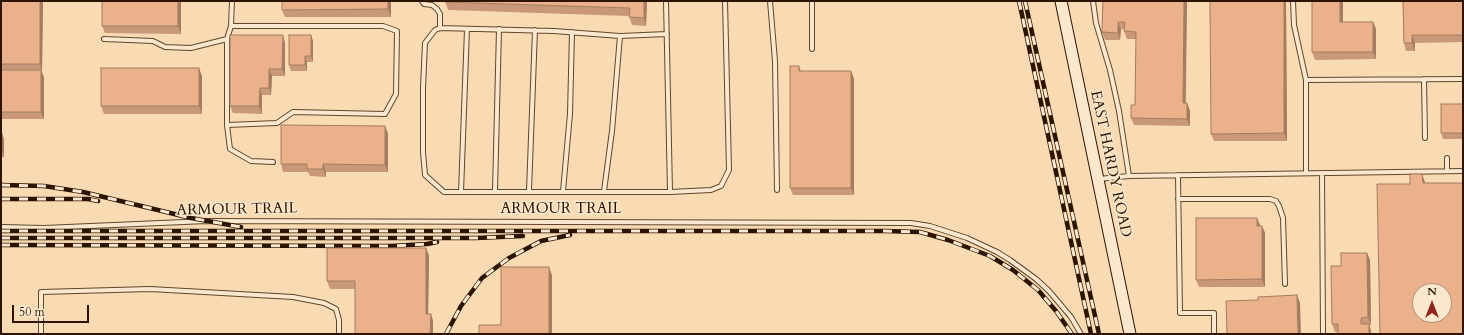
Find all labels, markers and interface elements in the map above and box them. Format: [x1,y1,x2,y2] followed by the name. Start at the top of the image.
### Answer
[1086,89,1134,239] street label: EAST HARDY ROAD
[176,200,298,220] street label: ARMOUR TRAIL
[500,201,622,219] street label: ARMOUR TRAIL
[1412,283,1452,323] north arrow
[1427,284,1437,299] text: N
[14,297,91,323] scale bar
[19,304,45,320] text: 50 m

